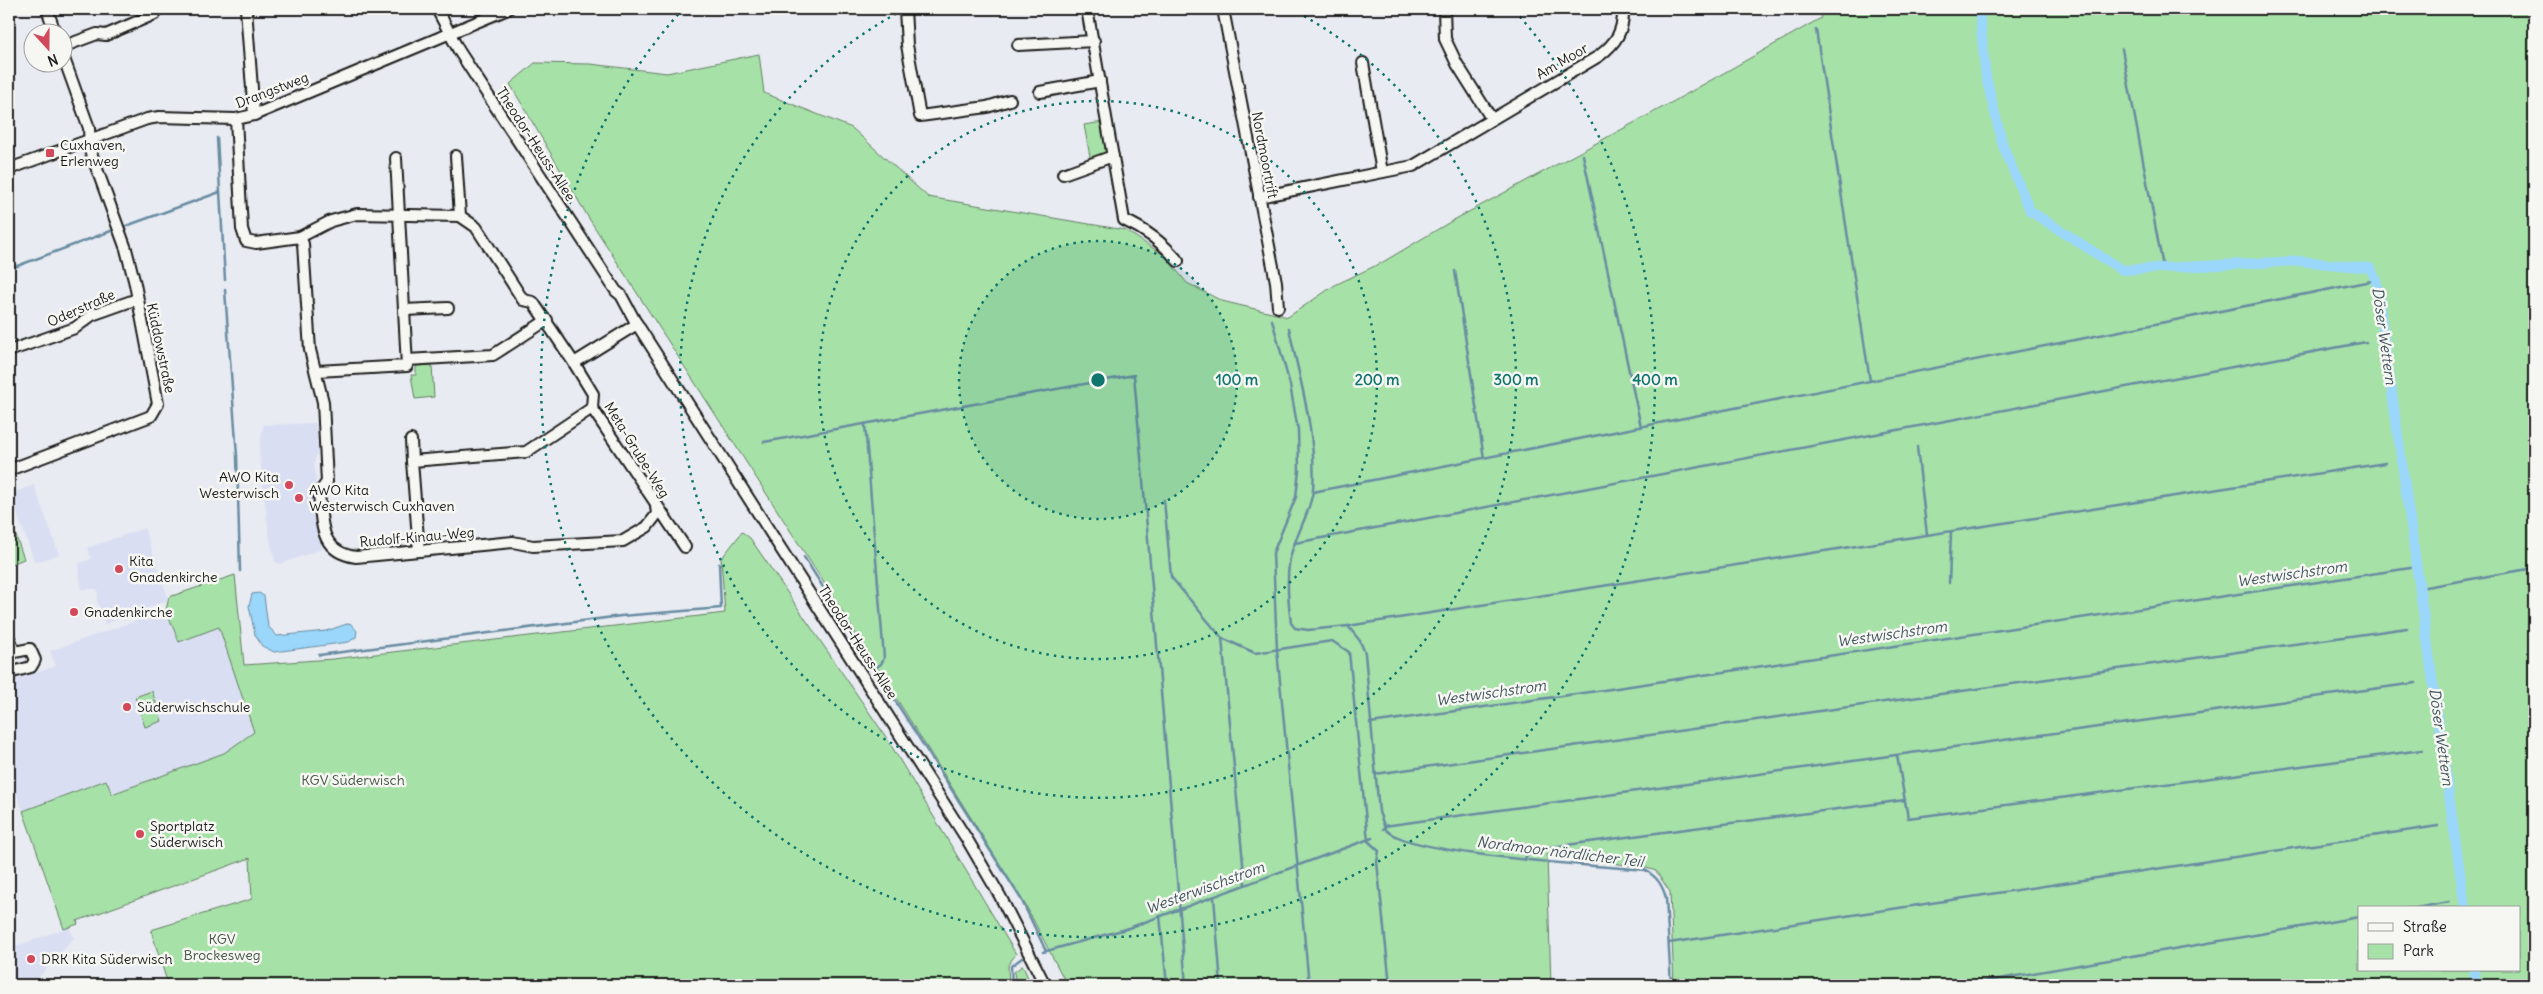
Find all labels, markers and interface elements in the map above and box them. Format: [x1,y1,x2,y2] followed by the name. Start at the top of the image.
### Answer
[22,22,72,72] north arrow
[1533,39,1592,83] street label: Am Moor
[45,50,60,70] text: N
[233,68,311,112] street label: Drangstweg
[492,84,580,204] street label: Theodor-Heuss-Allee
[1248,110,1282,200] street label: Nordmoortrift
[60,136,126,170] place label: Cuxhaven, Erlenweg
[44,147,56,159] marker: Cuxhaven, Erlenweg
[44,285,118,331] street label: Oderstraße
[2368,286,2401,386] water label: Döser Wettern
[143,301,179,395] street label: Küddowstraße
[1216,370,1258,389] text: 100 m
[1355,370,1399,389] text: 200 m
[1494,370,1539,389] text: 300 m
[1632,370,1678,389] text: 400 m
[1089,371,1107,389] centre of rings
[600,399,674,501] street label: Meta-Grube-Weg
[199,468,279,502] place label: AWO Kita Westerwisch
[283,479,295,491] marker: AWO Kita Westerwisch
[309,481,455,515] place label: AWO Kita Westerwisch Cuxhaven
[293,492,305,504] marker: AWO Kita Westerwisch Cuxhaven
[359,523,475,551] street label: Rudolf-Kinau-Weg
[129,552,218,586] place label: Kita Gnadenkirche
[2236,556,2349,591] water label: Westwischstrom
[113,563,125,575] marker: Kita Gnadenkirche
[814,582,902,702] street label: Theodor-Heuss-Allee
[84,603,173,621] place label: Gnadenkirche
[68,606,80,618] marker: Gnadenkirche
[1836,616,1949,651] water label: Westwischstrom
[1435,675,1548,710] water label: Westwischstrom
[2425,687,2458,787] water label: Döser Wettern
[137,698,250,716] place label: Süderwischschule
[121,701,133,713] marker: Süderwischschule
[301,771,405,789] park label: KGV Süderwisch
[150,817,223,851] place label: Sportplatz Süderwisch
[134,828,146,840] marker: Sportplatz Süderwisch
[1476,832,1647,871] water label: Nordmoor nördlicher Teil
[1143,857,1268,918] water label: Westerwischstrom
[2358,906,2520,972] legend
[2403,917,2447,936] text: Straße
[183,930,261,964] park label: KGV Brockesweg
[2403,941,2434,960] text: Park
[41,950,173,968] place label: DRK Kita Süderwisch
[25,953,37,965] marker: DRK Kita Süderwisch

